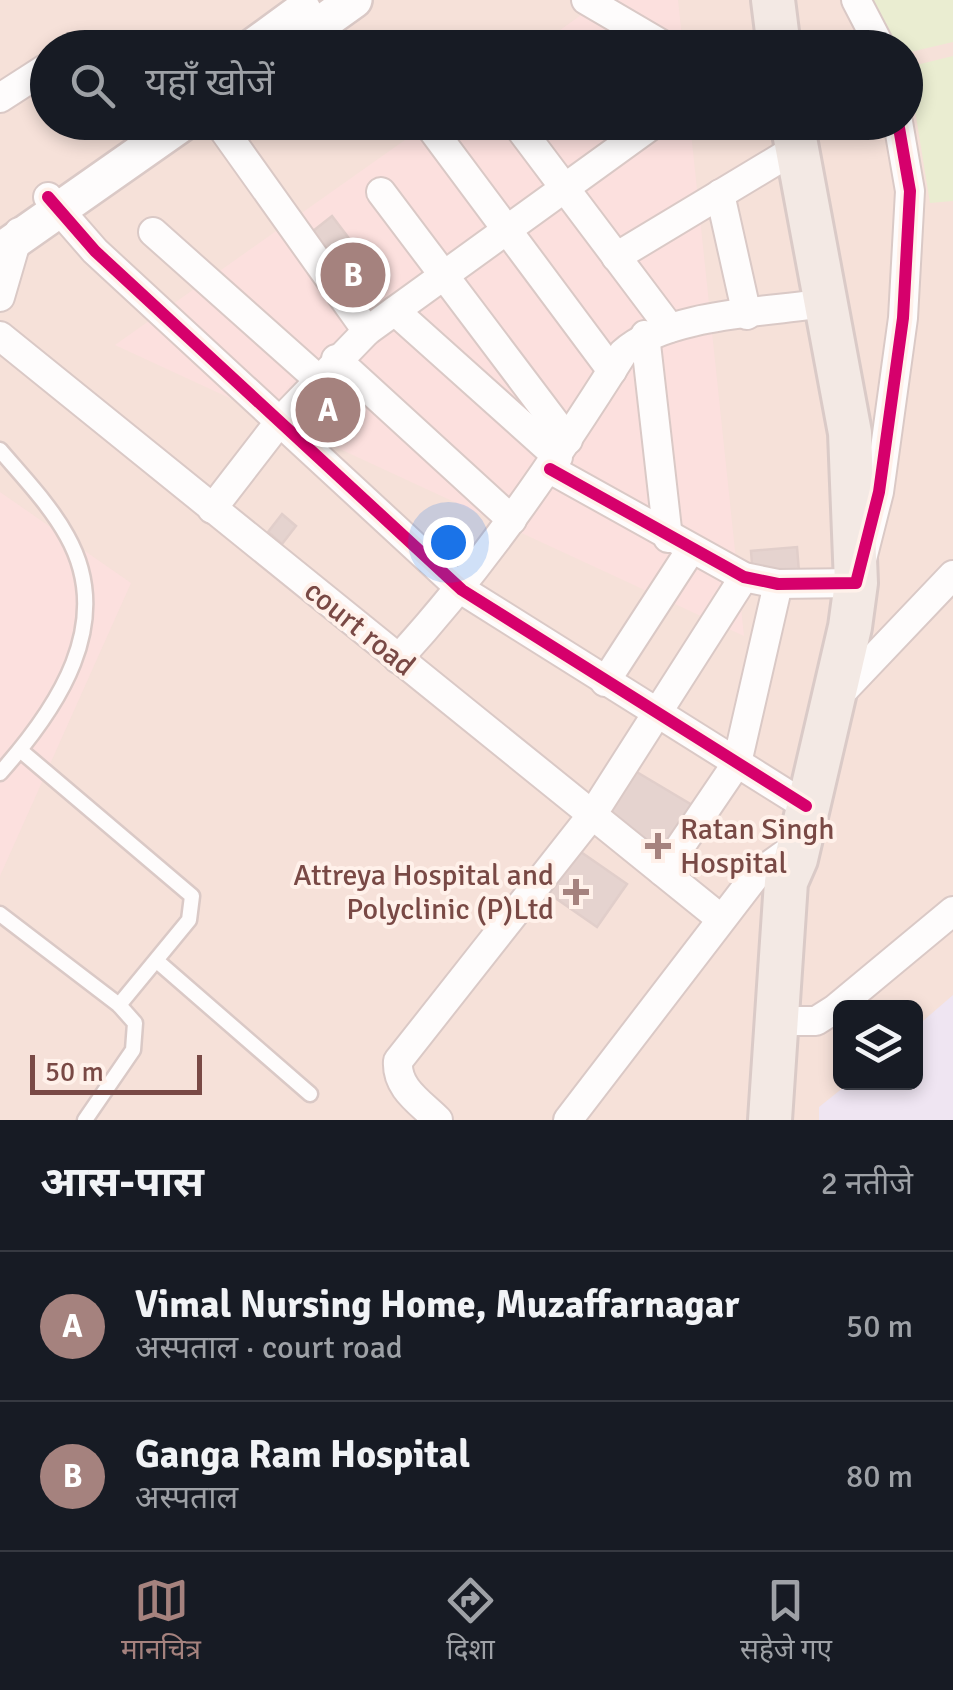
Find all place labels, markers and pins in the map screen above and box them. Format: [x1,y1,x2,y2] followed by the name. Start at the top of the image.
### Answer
[320,238,386,312] pin: B
[296,372,360,448] pin: A
[680,811,835,882] place label: Ratan Singh Hospital
[645,833,671,859] marker: Ratan Singh Hospital
[293,857,554,928] place label: Attreya Hospital and Polyclinic (P)Ltd
[563,879,589,905] marker: Attreya Hospital and Polyclinic (P)Ltd

